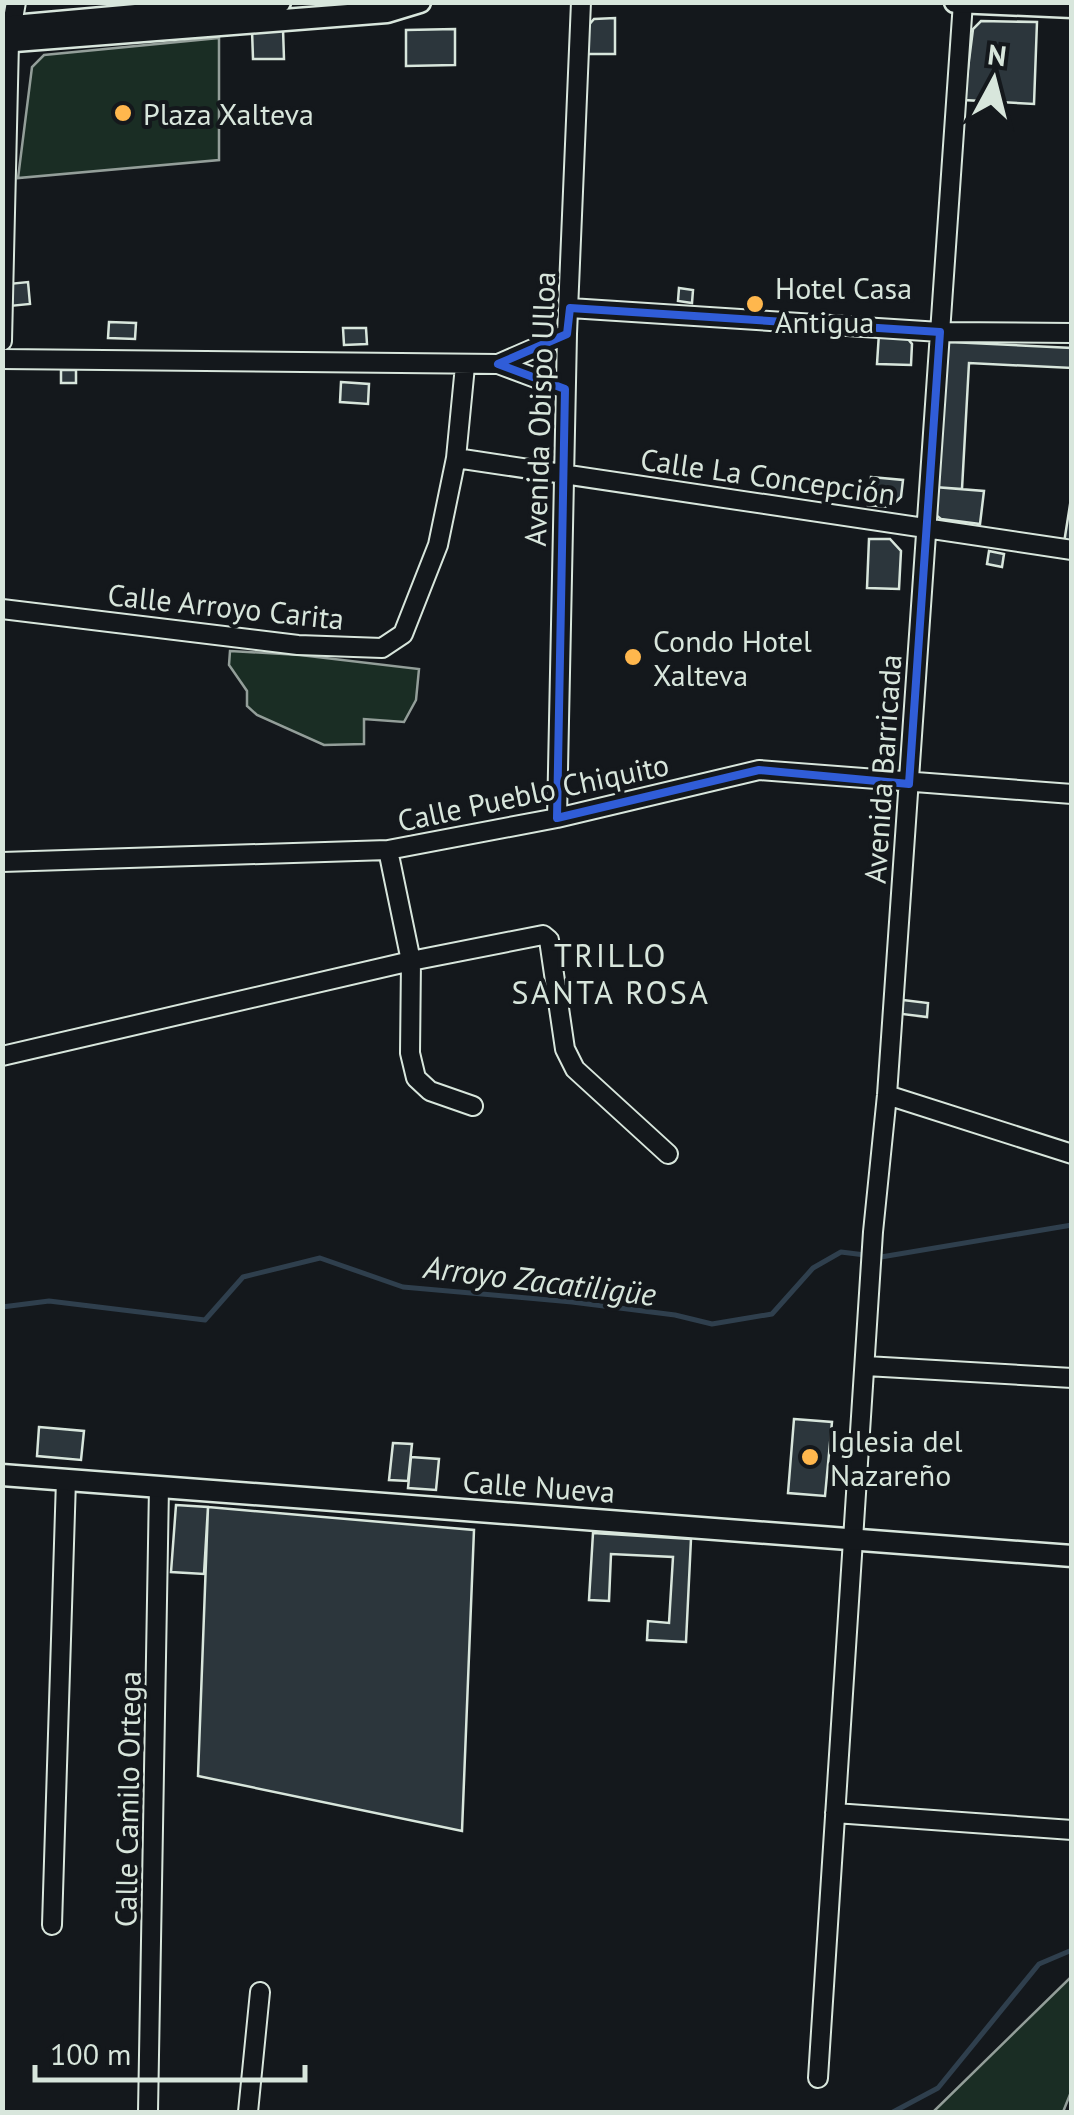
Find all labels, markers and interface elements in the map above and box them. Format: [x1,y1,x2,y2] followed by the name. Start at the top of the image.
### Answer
[944,30,1044,130] north arrow
[986,35,1008,74] text: N
[143,94,314,133] place label: Plaza Xalteva
[112,102,134,124] marker: Plaza Xalteva
[775,268,912,341] place label: Hotel Casa Antigua
[515,271,563,547] street label: Avenida Obispo Ulloa
[744,293,766,315] marker: Hotel Casa Antigua
[638,439,898,513] street label: Calle La Concepción
[106,574,346,638] street label: Calle Arroyo Carita
[653,621,812,694] place label: Condo Hotel Xalteva
[622,646,644,668] marker: Condo Hotel Xalteva
[855,653,909,885] street label: Avenida Barricada
[394,744,672,840] street label: Calle Pueblo Chiquito
[511,934,711,1013] district label: TRILLO SANTA ROSA
[420,1245,659,1315] water label: Arroyo Zacatiligüe
[830,1421,963,1494] place label: Iglesia del Nazareño
[799,1446,821,1468] marker: Iglesia del Nazareño
[462,1461,616,1511] street label: Calle Nueva
[105,1670,149,1928] street label: Calle Camilo Ortega
[35,2020,305,2082] scale bar
[50,2034,131,2073] text: 100 m

